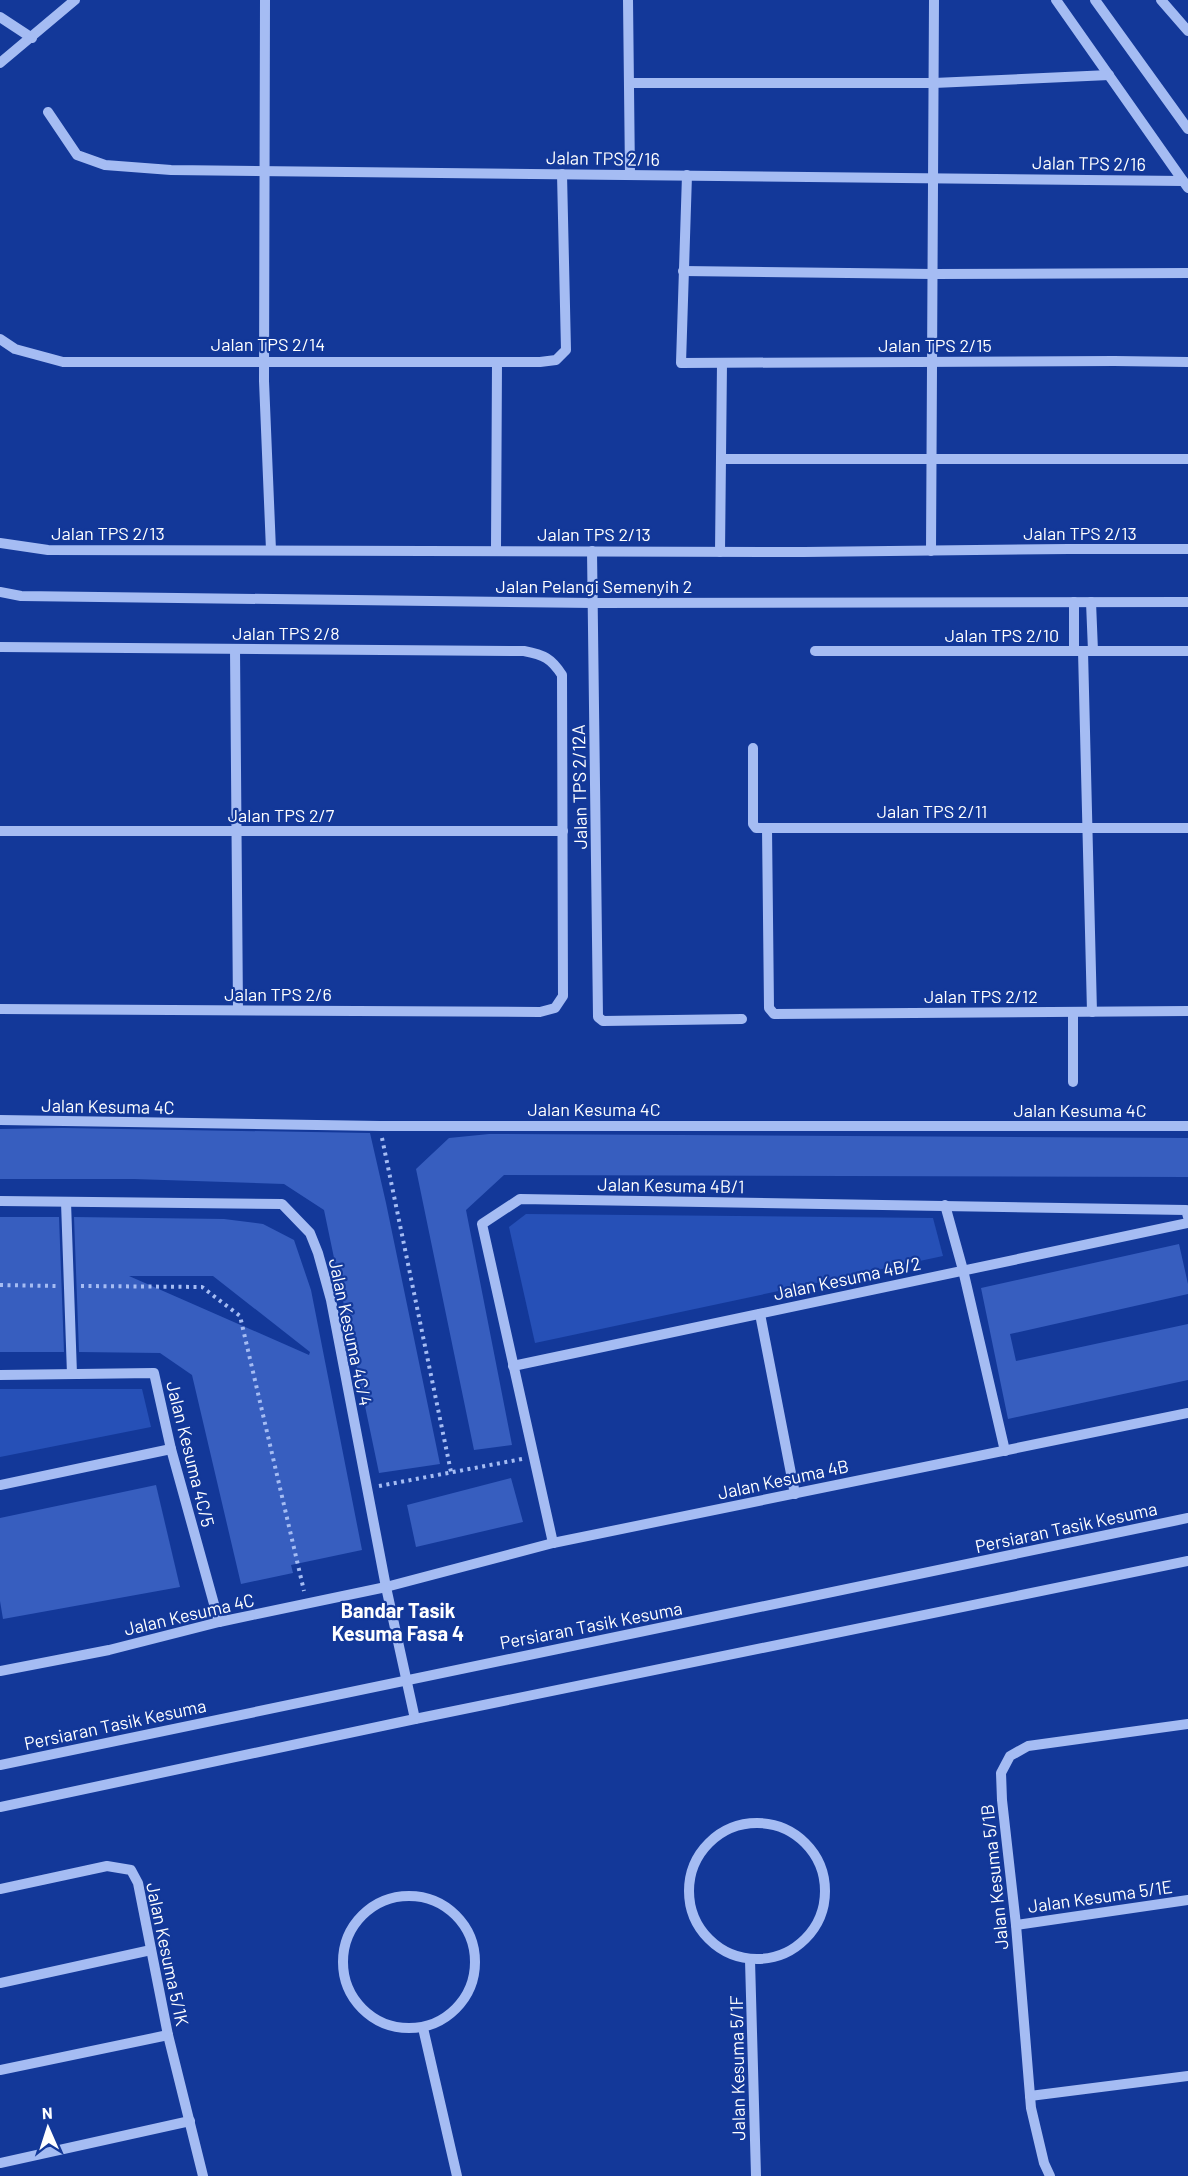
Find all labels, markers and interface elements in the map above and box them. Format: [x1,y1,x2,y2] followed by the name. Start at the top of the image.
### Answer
[546,146,660,170] street label: Jalan TPS 2/16
[1032,151,1146,175] street label: Jalan TPS 2/16
[211,333,325,355] street label: Jalan TPS 2/14
[878,334,992,356] street label: Jalan TPS 2/15
[51,522,165,544] street label: Jalan TPS 2/13
[1023,522,1137,544] street label: Jalan TPS 2/13
[537,523,651,545] street label: Jalan TPS 2/13
[496,575,692,597] street label: Jalan Pelangi Semenyih 2
[232,622,340,644] street label: Jalan TPS 2/8
[945,624,1059,646] street label: Jalan TPS 2/10
[567,724,591,850] street label: Jalan TPS 2/12A
[877,800,987,822] street label: Jalan TPS 2/11
[228,804,335,826] street label: Jalan TPS 2/7
[224,983,332,1005] street label: Jalan TPS 2/6
[924,985,1038,1007] street label: Jalan TPS 2/12
[41,1094,175,1118] street label: Jalan Kesuma 4C
[527,1098,661,1120] street label: Jalan Kesuma 4C
[1013,1099,1147,1121] street label: Jalan Kesuma 4C
[597,1173,745,1197] street label: Jalan Kesuma 4B/1
[771,1252,923,1304] street label: Jalan Kesuma 4B/2
[325,1256,377,1408] street label: Jalan Kesuma 4C/4
[162,1379,220,1529] street label: Jalan Kesuma 4C/5
[715,1454,851,1504] street label: Jalan Kesuma 4B
[973,1497,1159,1557] street label: Persiaran Tasik Kesuma
[122,1588,256,1640] street label: Jalan Kesuma 4C
[498,1597,684,1653] street label: Persiaran Tasik Kesuma
[332,1598,464,1645] district label: Bandar Tasik Kesuma Fasa 4
[22,1694,208,1754] street label: Persiaran Tasik Kesuma
[975,1803,1013,1951] street label: Jalan Kesuma 5/1B
[1026,1875,1174,1917] street label: Jalan Kesuma 5/1E
[142,1880,194,2028] street label: Jalan Kesuma 5/1K
[725,1995,749,2141] street label: Jalan Kesuma 5/1F
[18,2098,78,2158] north arrow
[41,2103,53,2122] text: N

